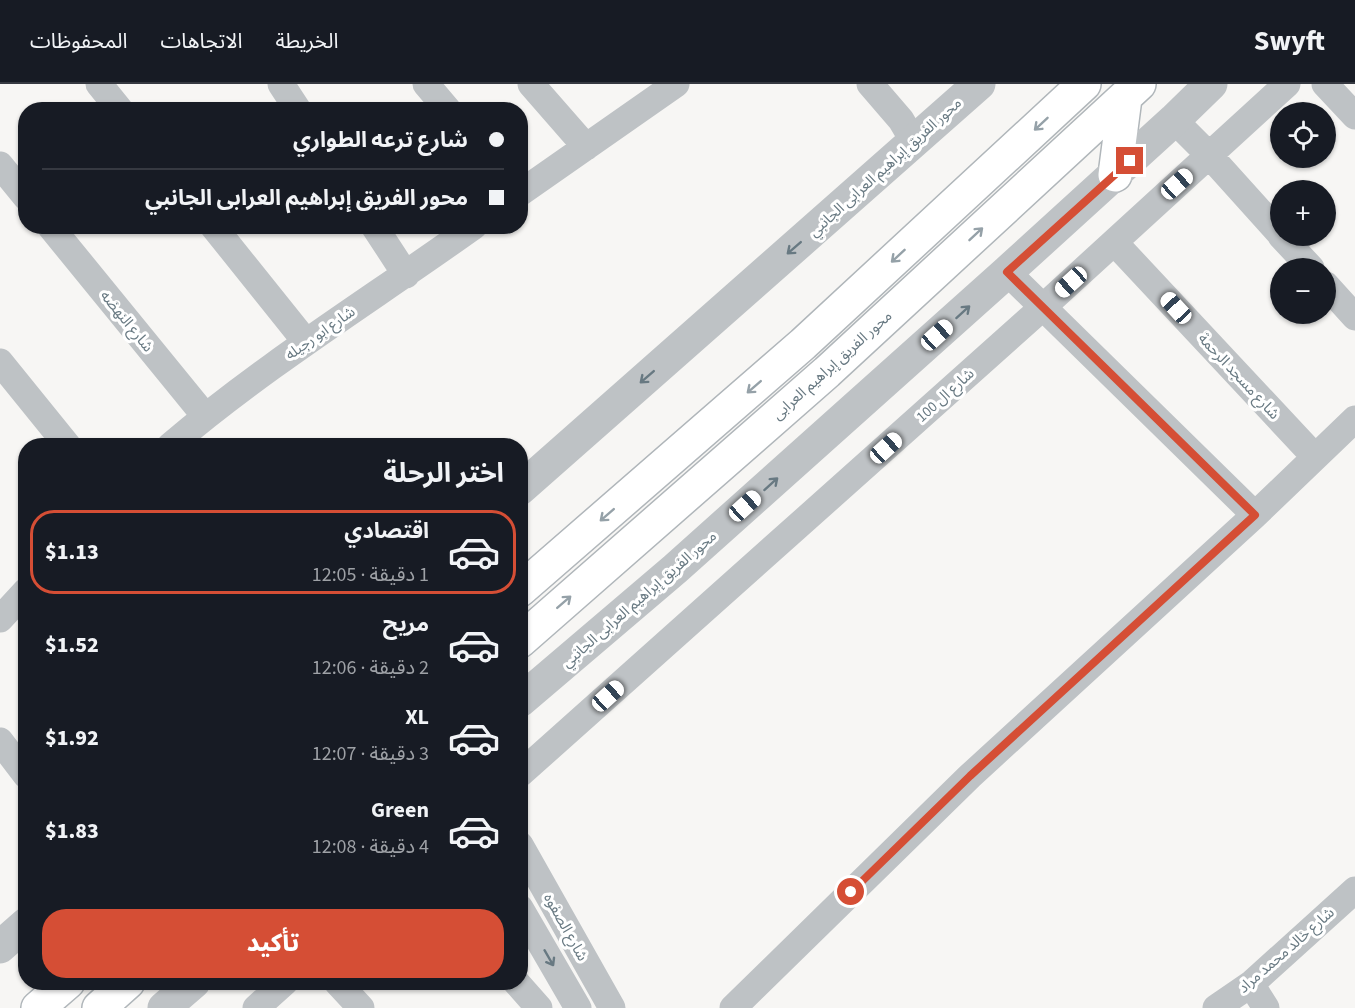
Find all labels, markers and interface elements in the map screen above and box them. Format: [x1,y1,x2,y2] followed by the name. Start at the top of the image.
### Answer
[1254,21,1325,61] text: Swyft
[30,26,127,56] text: المحفوظات
[160,26,242,56] text: الاتجاهات
[275,26,338,56] text: الخريطة
[804,93,967,242] street label: محور الفريق إبراهيم العرابى الجانبي
[1270,102,1336,324] map controls
[1270,102,1336,168] button: locate
[1034,117,1049,131] one-way arrow
[293,124,468,156] text: شارع ترعه الطواري
[1116,147,1143,174] route end
[1158,165,1196,203] car
[1270,180,1336,246] button: +
[145,182,468,214] text: محور الفريق إبراهيم العرابى الجانبي
[968,227,983,241] one-way arrow
[787,241,802,255] one-way arrow
[891,249,906,263] one-way arrow
[1270,258,1336,324] button: −
[1052,263,1090,301] car
[94,286,158,357] street label: شارع النهضه
[1157,289,1195,327] car
[281,301,360,366] street label: شارع ابو رجيله
[955,305,970,319] one-way arrow
[768,306,897,425] street label: محور الفريق إبراهيم العرابى
[918,316,956,354] car
[1192,329,1284,425] street label: شارع مسجد الرحمة
[912,363,980,428] street label: شارع ال 100
[640,370,655,384] one-way arrow
[746,381,762,394] one-way arrow
[867,429,905,467] car
[383,454,504,493] text: اختر الرحلة
[763,477,778,491] one-way arrow
[726,487,764,525] car
[599,509,615,522] one-way arrow
[344,515,429,547] text: اقتصادي
[447,525,501,579] icon: car
[557,526,722,673] street label: محور الفريق إبراهيم العرابى الجانبي
[45,536,99,568] text: $1.13
[312,561,429,589] text: 1 دقيقة · 12:05
[557,595,572,609] one-way arrow
[383,608,429,640] text: مريح
[447,618,501,672] icon: car
[45,629,99,661] text: $1.52
[312,654,429,682] text: 2 دقيقة · 12:06
[589,677,627,715] car
[405,701,429,733] text: XL
[447,711,501,765] icon: car
[45,722,99,754] text: $1.92
[312,740,429,768] text: 3 دقيقة · 12:07
[371,794,429,826] text: Green
[447,804,501,858] icon: car
[45,815,99,847] text: $1.83
[312,833,429,861] text: 4 دقيقة · 12:08
[837,878,864,905] route start
[537,890,593,966] street label: شارع الصفوه
[1234,902,1340,999] street label: شارع خالد محمد مراد
[42,909,504,978] button: تأكيد
[544,949,556,966] one-way arrow

